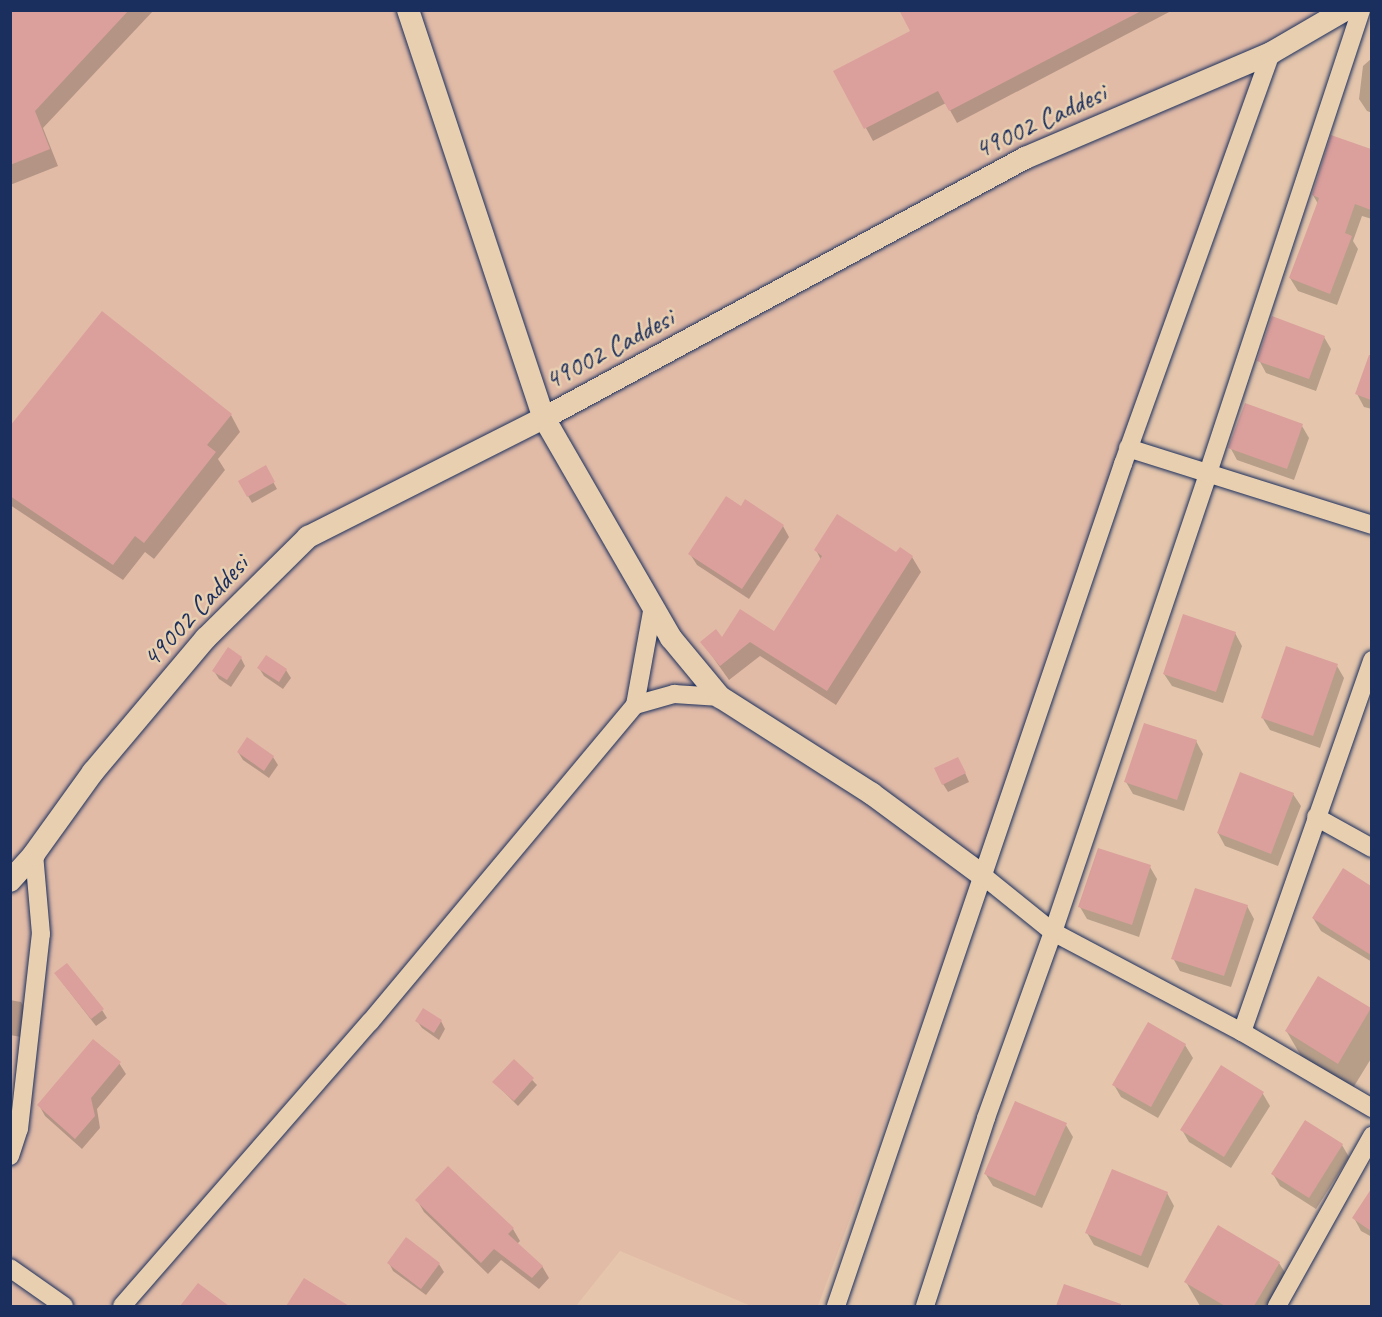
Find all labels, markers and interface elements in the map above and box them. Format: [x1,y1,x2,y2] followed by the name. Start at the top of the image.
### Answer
[969,76,1111,166] street label: 49002 Caddesi
[539,301,679,397] street label: 49002 Caddesi
[135,548,255,674] street label: 49002 Caddesi

